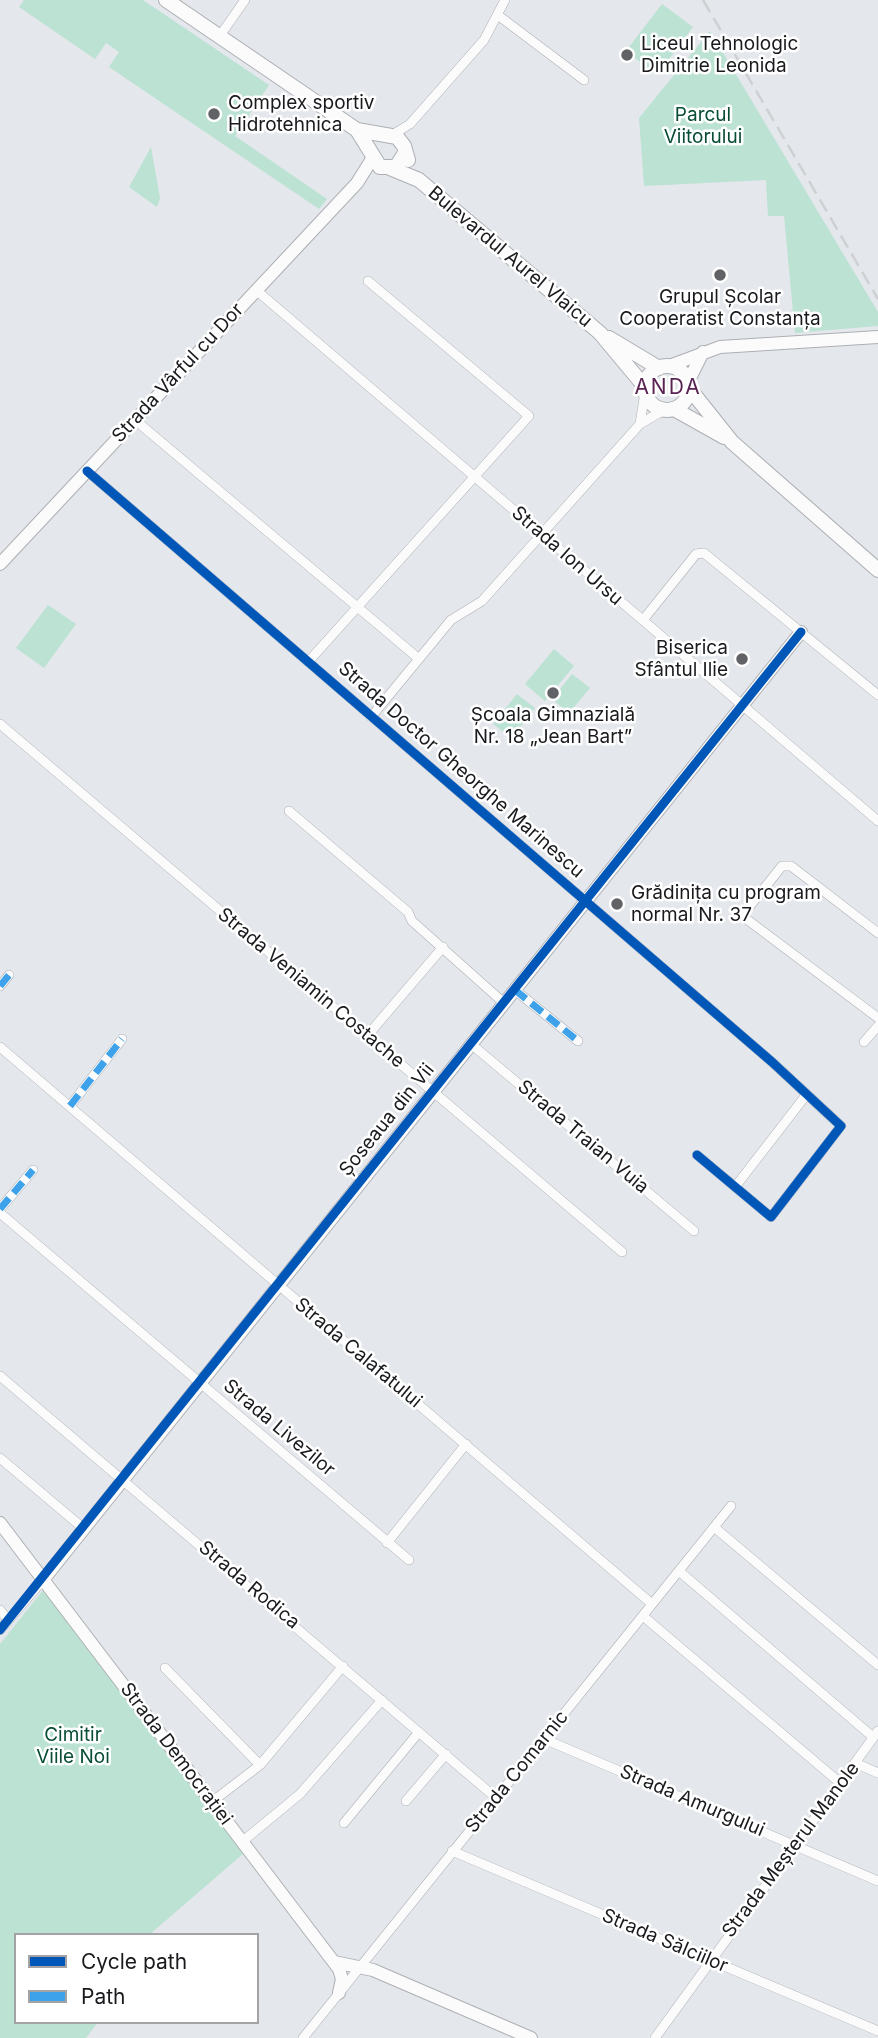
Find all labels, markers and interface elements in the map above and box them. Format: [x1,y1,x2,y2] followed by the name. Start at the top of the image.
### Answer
[641,33,798,77] place label: Liceul Tehnologic Dimitrie Leonida
[619,47,635,63] marker: Liceul Tehnologic Dimitrie Leonida
[228,92,375,136] place label: Complex sportiv Hidrotehnica
[664,104,742,148] park label: Parcul Viitorului
[206,106,222,122] marker: Complex sportiv Hidrotehnica
[423,182,597,332] street label: Bulevardul Aurel Vlaicu
[712,267,728,283] marker: Grupul Școlar Cooperatist Constanța
[619,286,821,330] place label: Grupul Școlar Cooperatist Constanța
[108,299,248,447] street label: Strada Vârful cu Dor
[635,375,701,401] district label: ANDA
[507,502,627,610] street label: Strada Ion Ursu
[634,637,728,681] place label: Biserica Sfântul Ilie
[734,651,750,667] marker: Biserica Sfântul Ilie
[333,657,589,883] street label: Strada Doctor Gheorghe Marinescu
[545,685,561,701] marker: Școala Gimnazială Nr. 18 „Jean Bart”
[471,704,635,748] place label: Școala Gimnazială Nr. 18 „Jean Bart”
[631,882,821,926] place label: Grădinița cu program normal Nr. 37
[609,896,625,912] marker: Grădinița cu program normal Nr. 37
[213,903,409,1073] street label: Strada Veniamin Costache
[335,1059,439,1181] street label: Șoseaua din Vii
[513,1075,653,1199] street label: Strada Traian Vuia
[290,1293,426,1413] street label: Strada Calafatului
[219,1375,339,1481] street label: Strada Livezilor
[194,1536,304,1634] street label: Strada Rodica
[115,1679,237,1829] street label: Strada Democrației
[461,1706,573,1838] street label: Strada Comarnic
[36,1724,110,1768] park label: Cimitir Viile Noi
[718,1758,864,1942] street label: Strada Meșterul Manole
[616,1760,768,1842] street label: Strada Amurgului
[599,1904,731,1978] street label: Strada Sălciilor
[14,1933,259,2024] legend
[81,1949,187,1974] text: Cycle path
[81,1984,126,2009] text: Path

